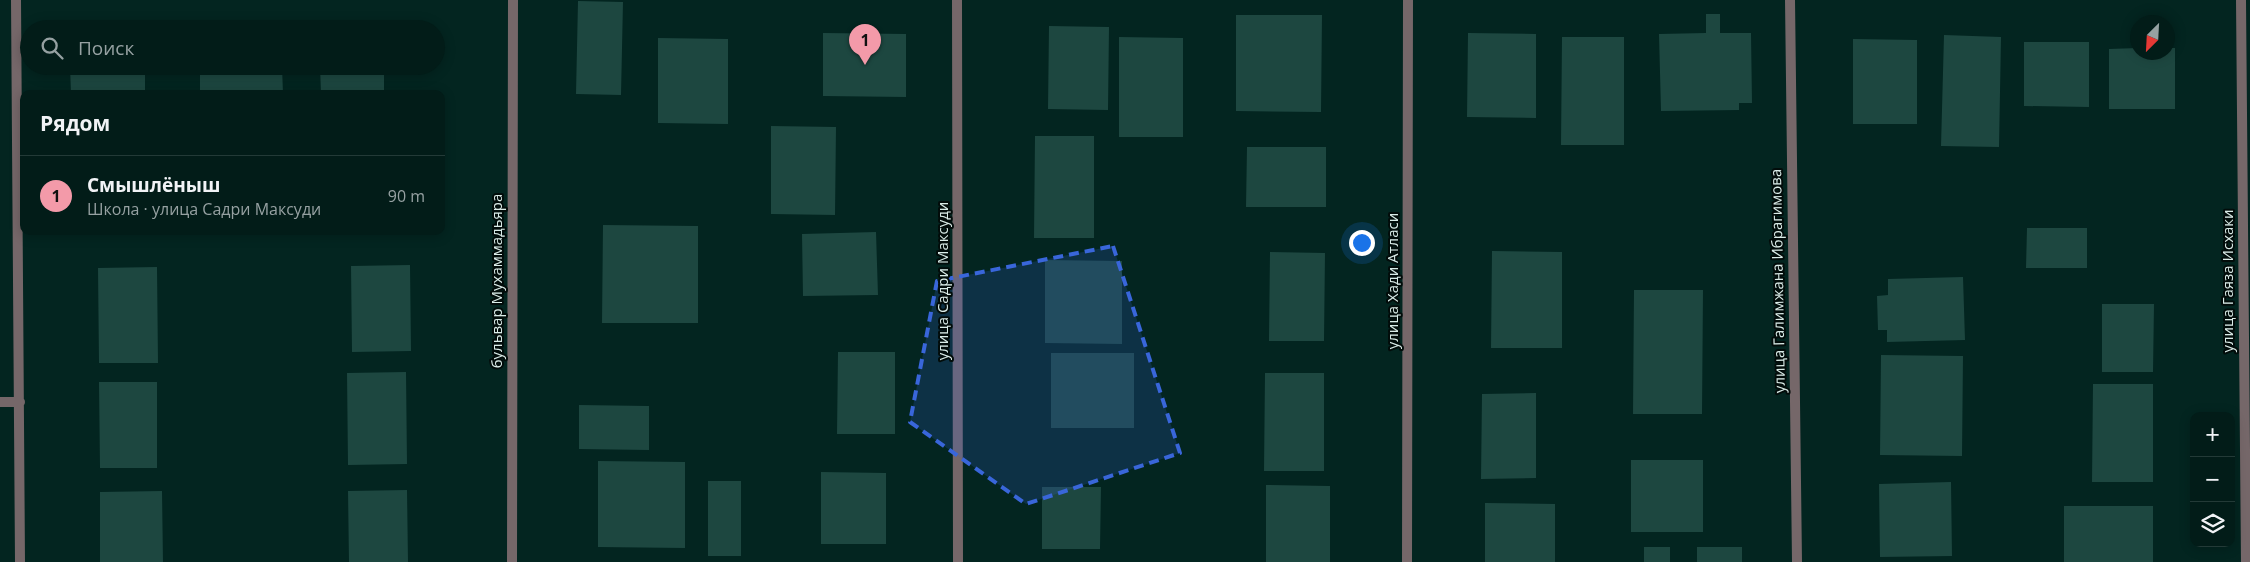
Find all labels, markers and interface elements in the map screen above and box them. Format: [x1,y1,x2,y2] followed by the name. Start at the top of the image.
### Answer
[2130,15,2175,60] north arrow
[20,20,445,75] search box
[849,24,881,65] pin: 1
[38,34,66,62] icon: search
[78,35,134,61] text: Поиск
[40,109,110,137] text: Рядом
[1765,169,1789,393] street label: улица Галимжана Ибрагимова
[87,172,220,198] text: Смышлёныш
[51,185,61,207] text: 1
[388,185,425,207] text: 90 m
[486,194,506,368] street label: бульвар Мухаммадьяра
[87,198,321,220] text: Школа · улица Садри Максуди
[932,202,952,360] street label: улица Садри Максуди
[2217,209,2237,353] street label: улица Гаяза Исхаки
[1382,213,1402,349] street label: улица Хади Атласи
[1349,230,1375,256] your location
[2190,412,2235,547] map controls
[2190,412,2235,457] button: +
[2190,457,2235,502] button: −
[2190,502,2235,547] button: layers

